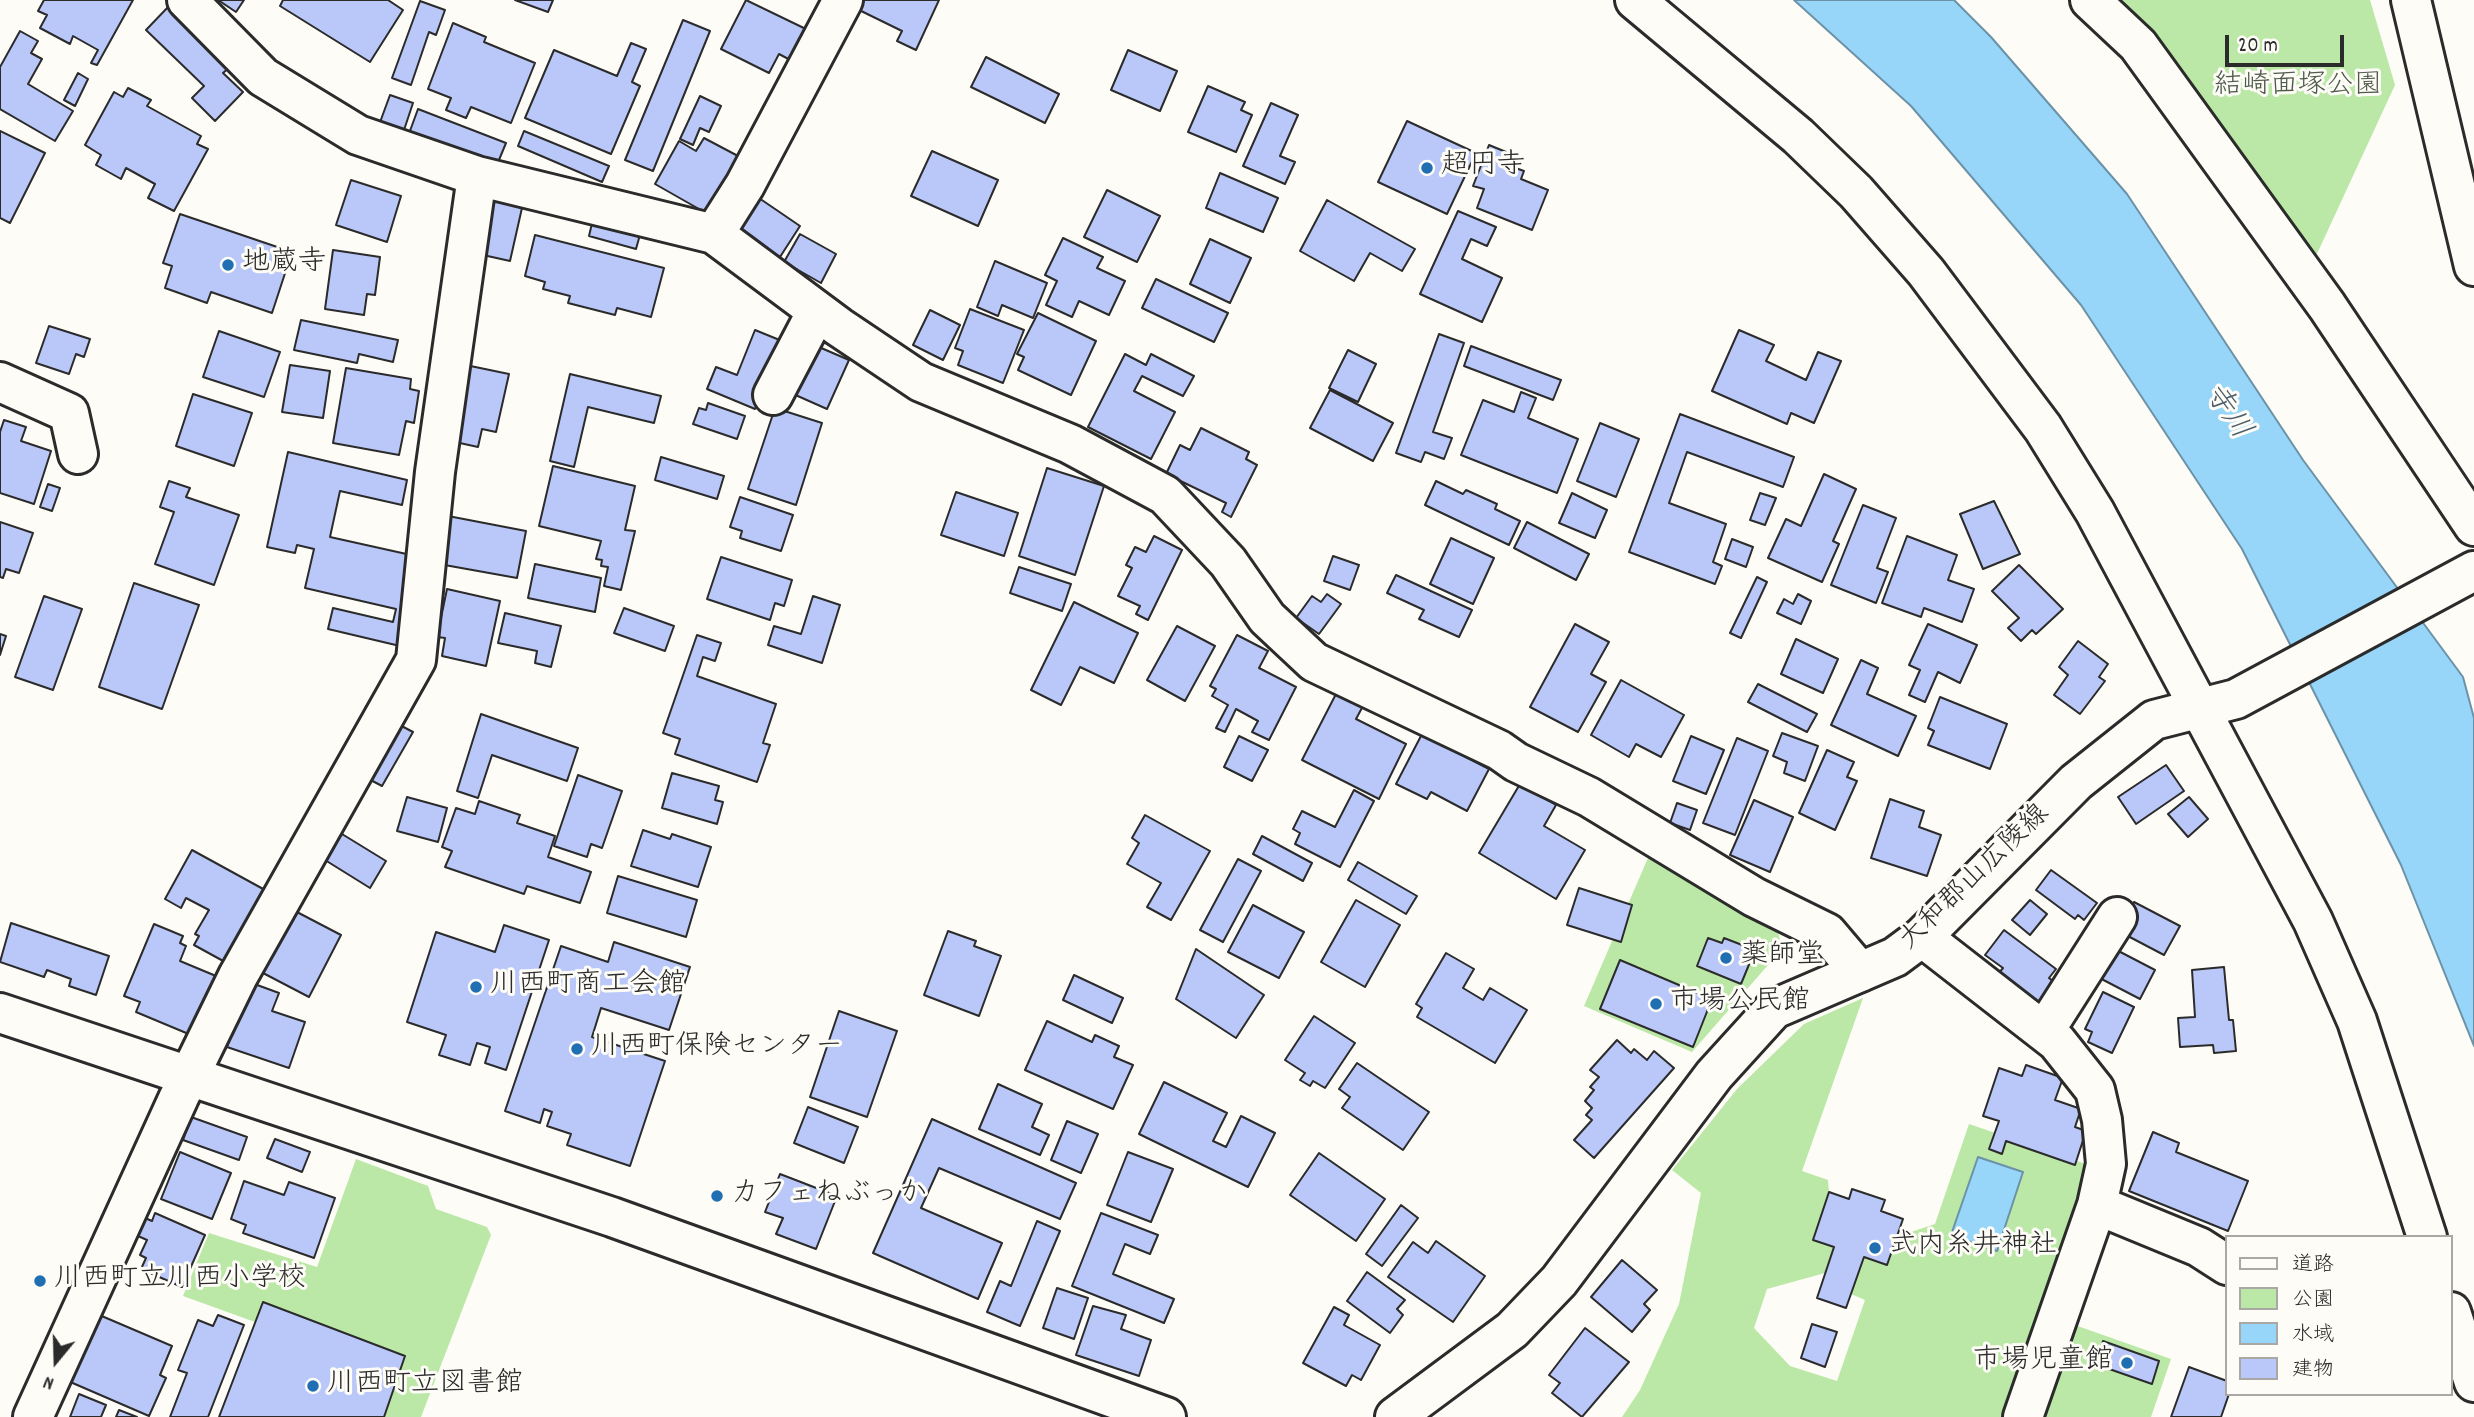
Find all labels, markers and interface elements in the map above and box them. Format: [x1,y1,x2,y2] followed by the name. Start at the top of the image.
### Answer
[2229,21,2348,65] scale bar
[2238,32,2278,62] text: 20 m
[2214,71,2382,105] park label: 結崎面塚公園
[1441,151,1525,185] place label: 超円寺
[1419,160,1435,176] marker: 超円寺
[242,248,326,282] place label: 地蔵寺
[220,257,236,273] marker: 地蔵寺
[2193,378,2257,448] water label: 寺川
[1894,799,2058,959] street label: 大和郡山広陵線
[1740,941,1824,975] place label: 薬師堂
[1718,950,1734,966] marker: 薬師堂
[490,970,686,1004] place label: 川西町商工会館
[468,979,484,995] marker: 川西町商工会館
[1670,987,1810,1021] place label: 市場公民館
[1648,996,1664,1012] marker: 市場公民館
[591,1032,843,1066] place label: 川西町保険センター
[569,1041,585,1057] marker: 川西町保険センター
[731,1179,927,1213] place label: カフェねぶっか
[709,1188,725,1204] marker: カフェねぶっか
[1889,1231,2057,1265] place label: 式内糸井神社
[2226,1235,2453,1396] legend
[1867,1240,1883,1256] marker: 式内糸井神社
[2292,1251,2334,1281] text: 道路
[54,1264,306,1298] place label: 川西町立川西小学校
[32,1273,48,1289] marker: 川西町立川西小学校
[2292,1286,2334,1316] text: 公園
[2292,1321,2334,1351] text: 水域
[21,1326,91,1396] north arrow
[1973,1346,2113,1380] place label: 市場児童館
[2119,1355,2135,1371] marker: 市場児童館
[2292,1356,2334,1386] text: 建物
[40,1367,58,1396] text: N
[327,1369,523,1403] place label: 川西町立図書館
[305,1378,321,1394] marker: 川西町立図書館

